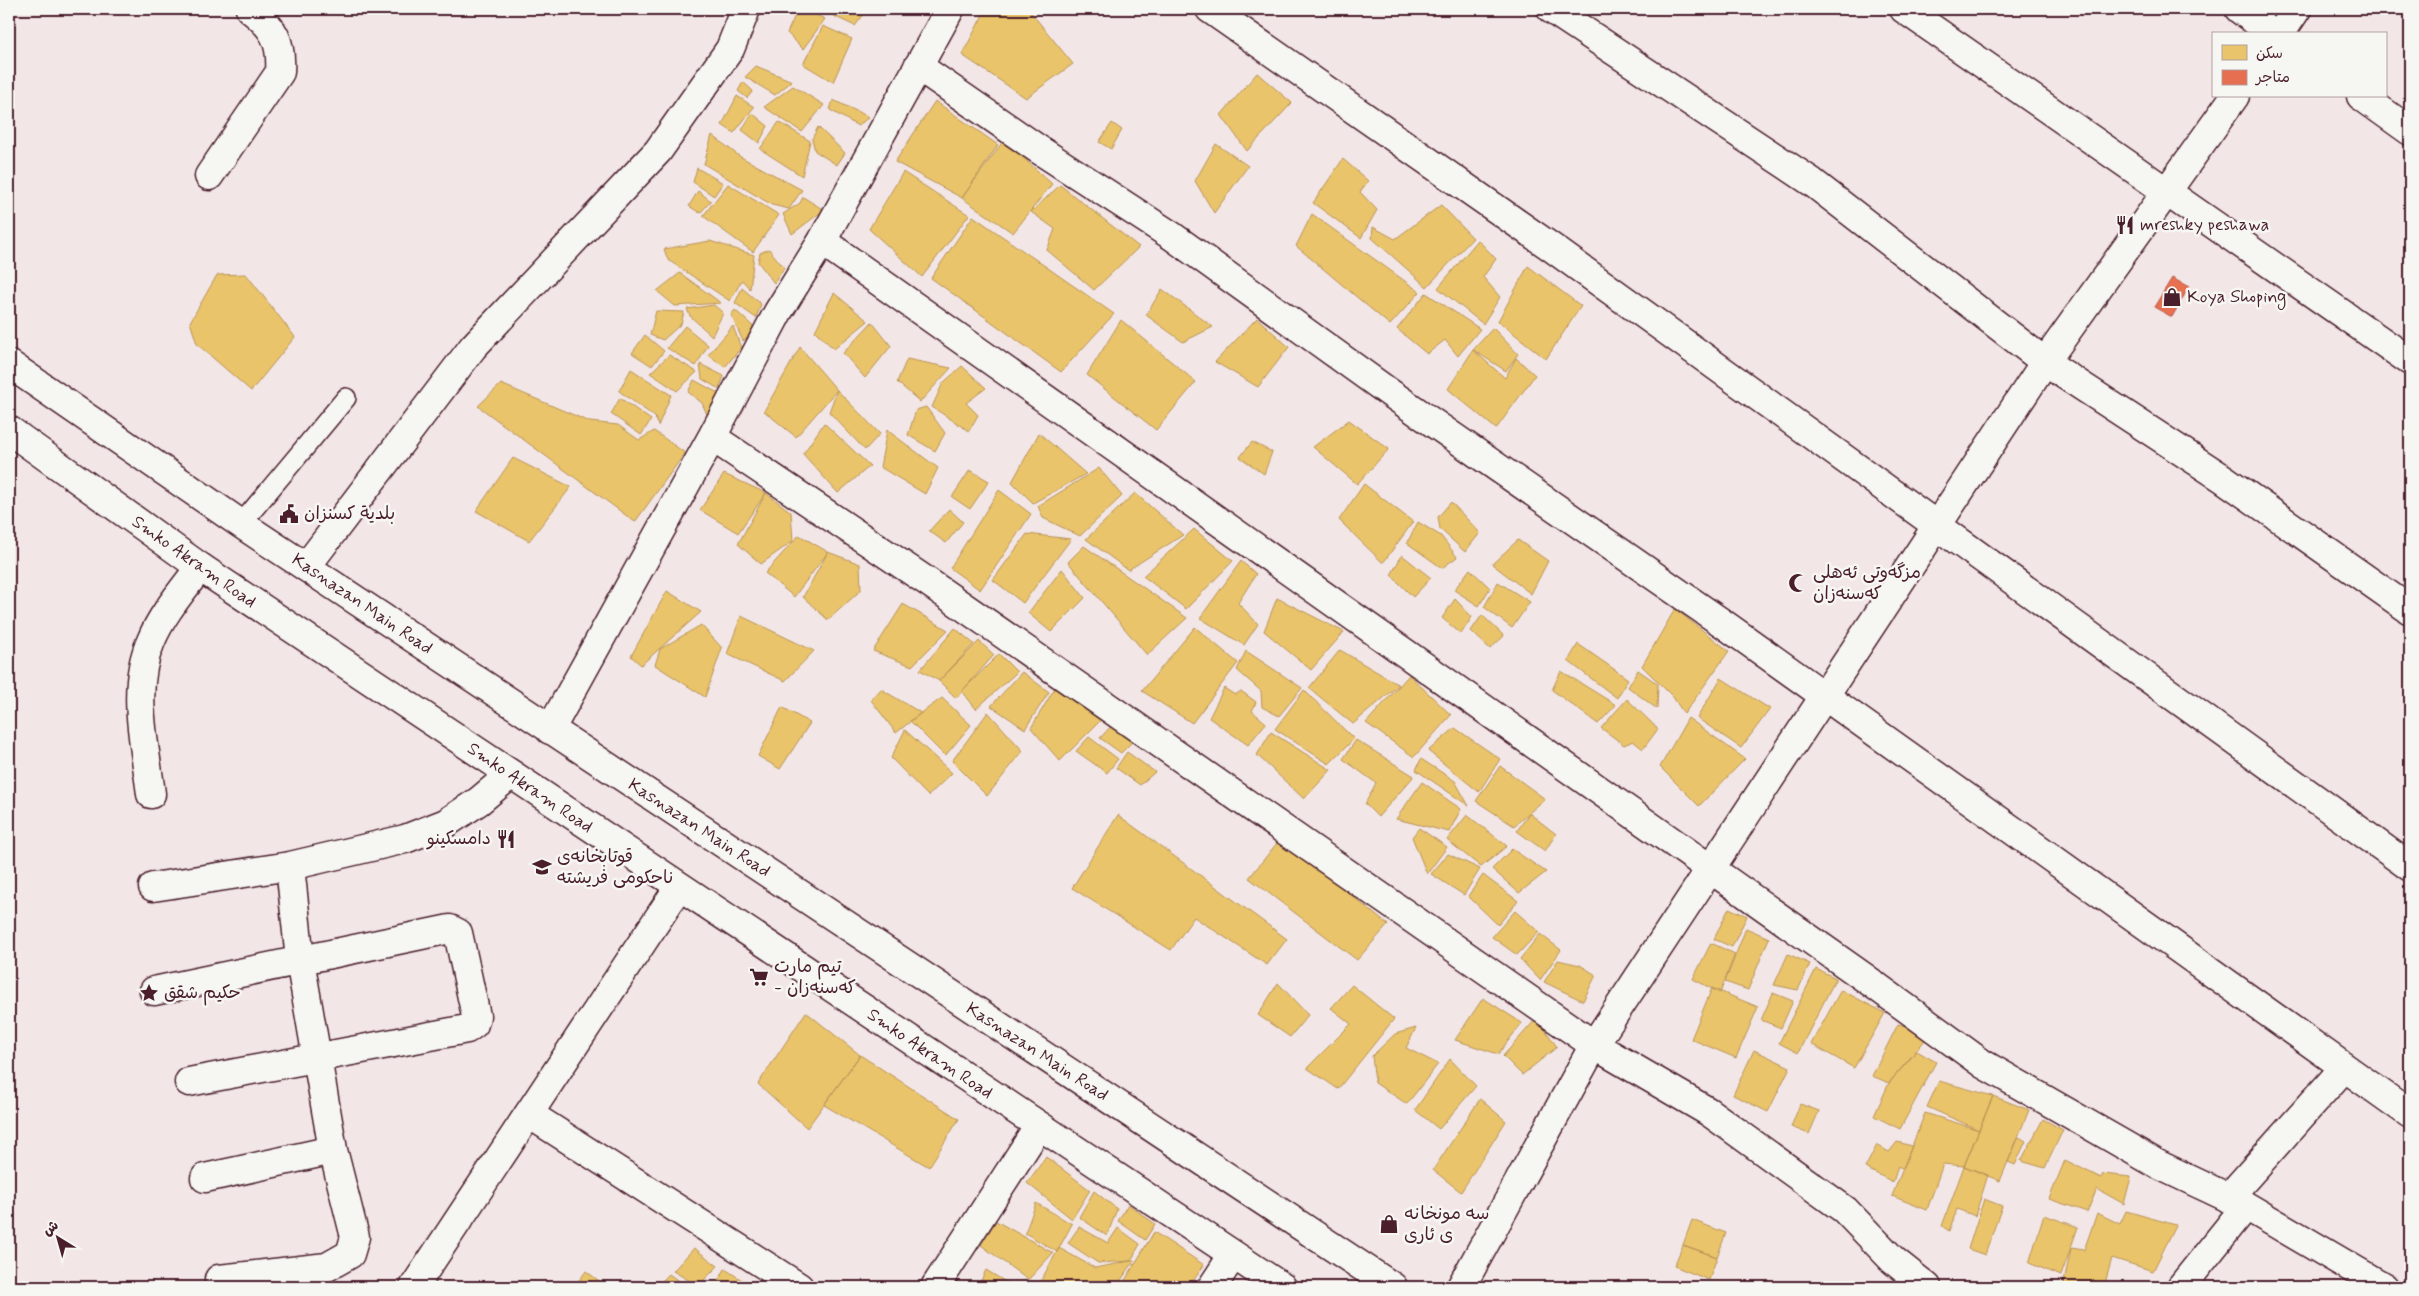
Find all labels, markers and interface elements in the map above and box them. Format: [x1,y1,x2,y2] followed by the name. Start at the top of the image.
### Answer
[2212,32,2386,98] legend
[2256,44,2283,64] text: سكن
[2254,68,2290,88] text: متاجر
[2140,213,2269,237] place label: mreshky peshawa
[2114,214,2136,236] restaurant icon: mreshky peshawa
[2187,285,2286,310] place label: Koya Shoping
[2161,286,2183,308] shop icon: Koya Shoping
[304,502,395,526] place label: بلدية كسنزان
[278,503,300,525] public building icon: بلدية كسنزان
[127,510,261,614] street label: Smko Akram Road
[287,548,437,660] street label: Kasnazan Main Road
[1813,561,1921,606] place label: مزگەوتی ئەهلی کەسنەزان
[1787,572,1809,594] mosque icon: مزگەوتی ئەهلی کەسنەزان
[462,737,598,839] street label: Smko Akram Road
[623,773,775,883] street label: Kasnazan Main Road
[426,827,491,851] place label: دامسكينو
[495,828,517,850] restaurant icon: دامسكينو
[557,845,673,890] place label: قوتابخانەی ناحکومی فریشتە
[531,856,553,878] school or university icon: قوتابخانەی ناحکومی فریشتە
[774,955,856,1000] place label: تیم مارت - کەسنەزان
[748,966,770,988] supermarket icon: تیم مارت - کەسنەزان
[164,981,241,1006] place label: حكيم شقق
[138,982,160,1004] place icon: حكيم شقق
[961,997,1113,1107] street label: Kasnazan Main Road
[862,1003,998,1105] street label: Smko Akram Road
[1404,1202,1489,1247] place label: سه مونخانه ی ئاری
[1378,1213,1400,1235] shop icon: سه مونخانه ی ئاری
[32,1214,82,1264] north arrow
[39,1217,62,1240] text: ش

